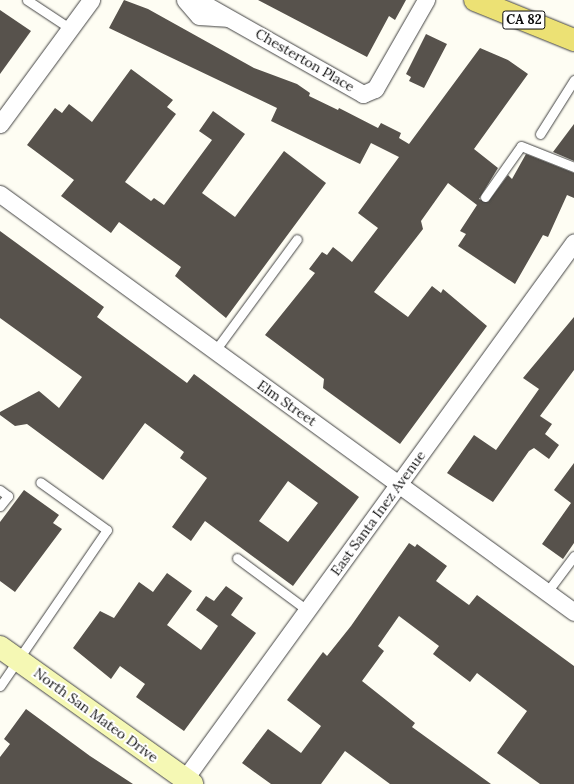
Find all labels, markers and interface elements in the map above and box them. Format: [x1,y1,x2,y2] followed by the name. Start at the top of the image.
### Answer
[502,9,546,31] road number: CA 82
[252,25,358,95] street label: Chesterton Place
[254,377,320,429] street label: Elm Street
[327,447,429,579] street label: East Santa Inez Avenue
[31,664,161,766] street label: North San Mateo Drive

